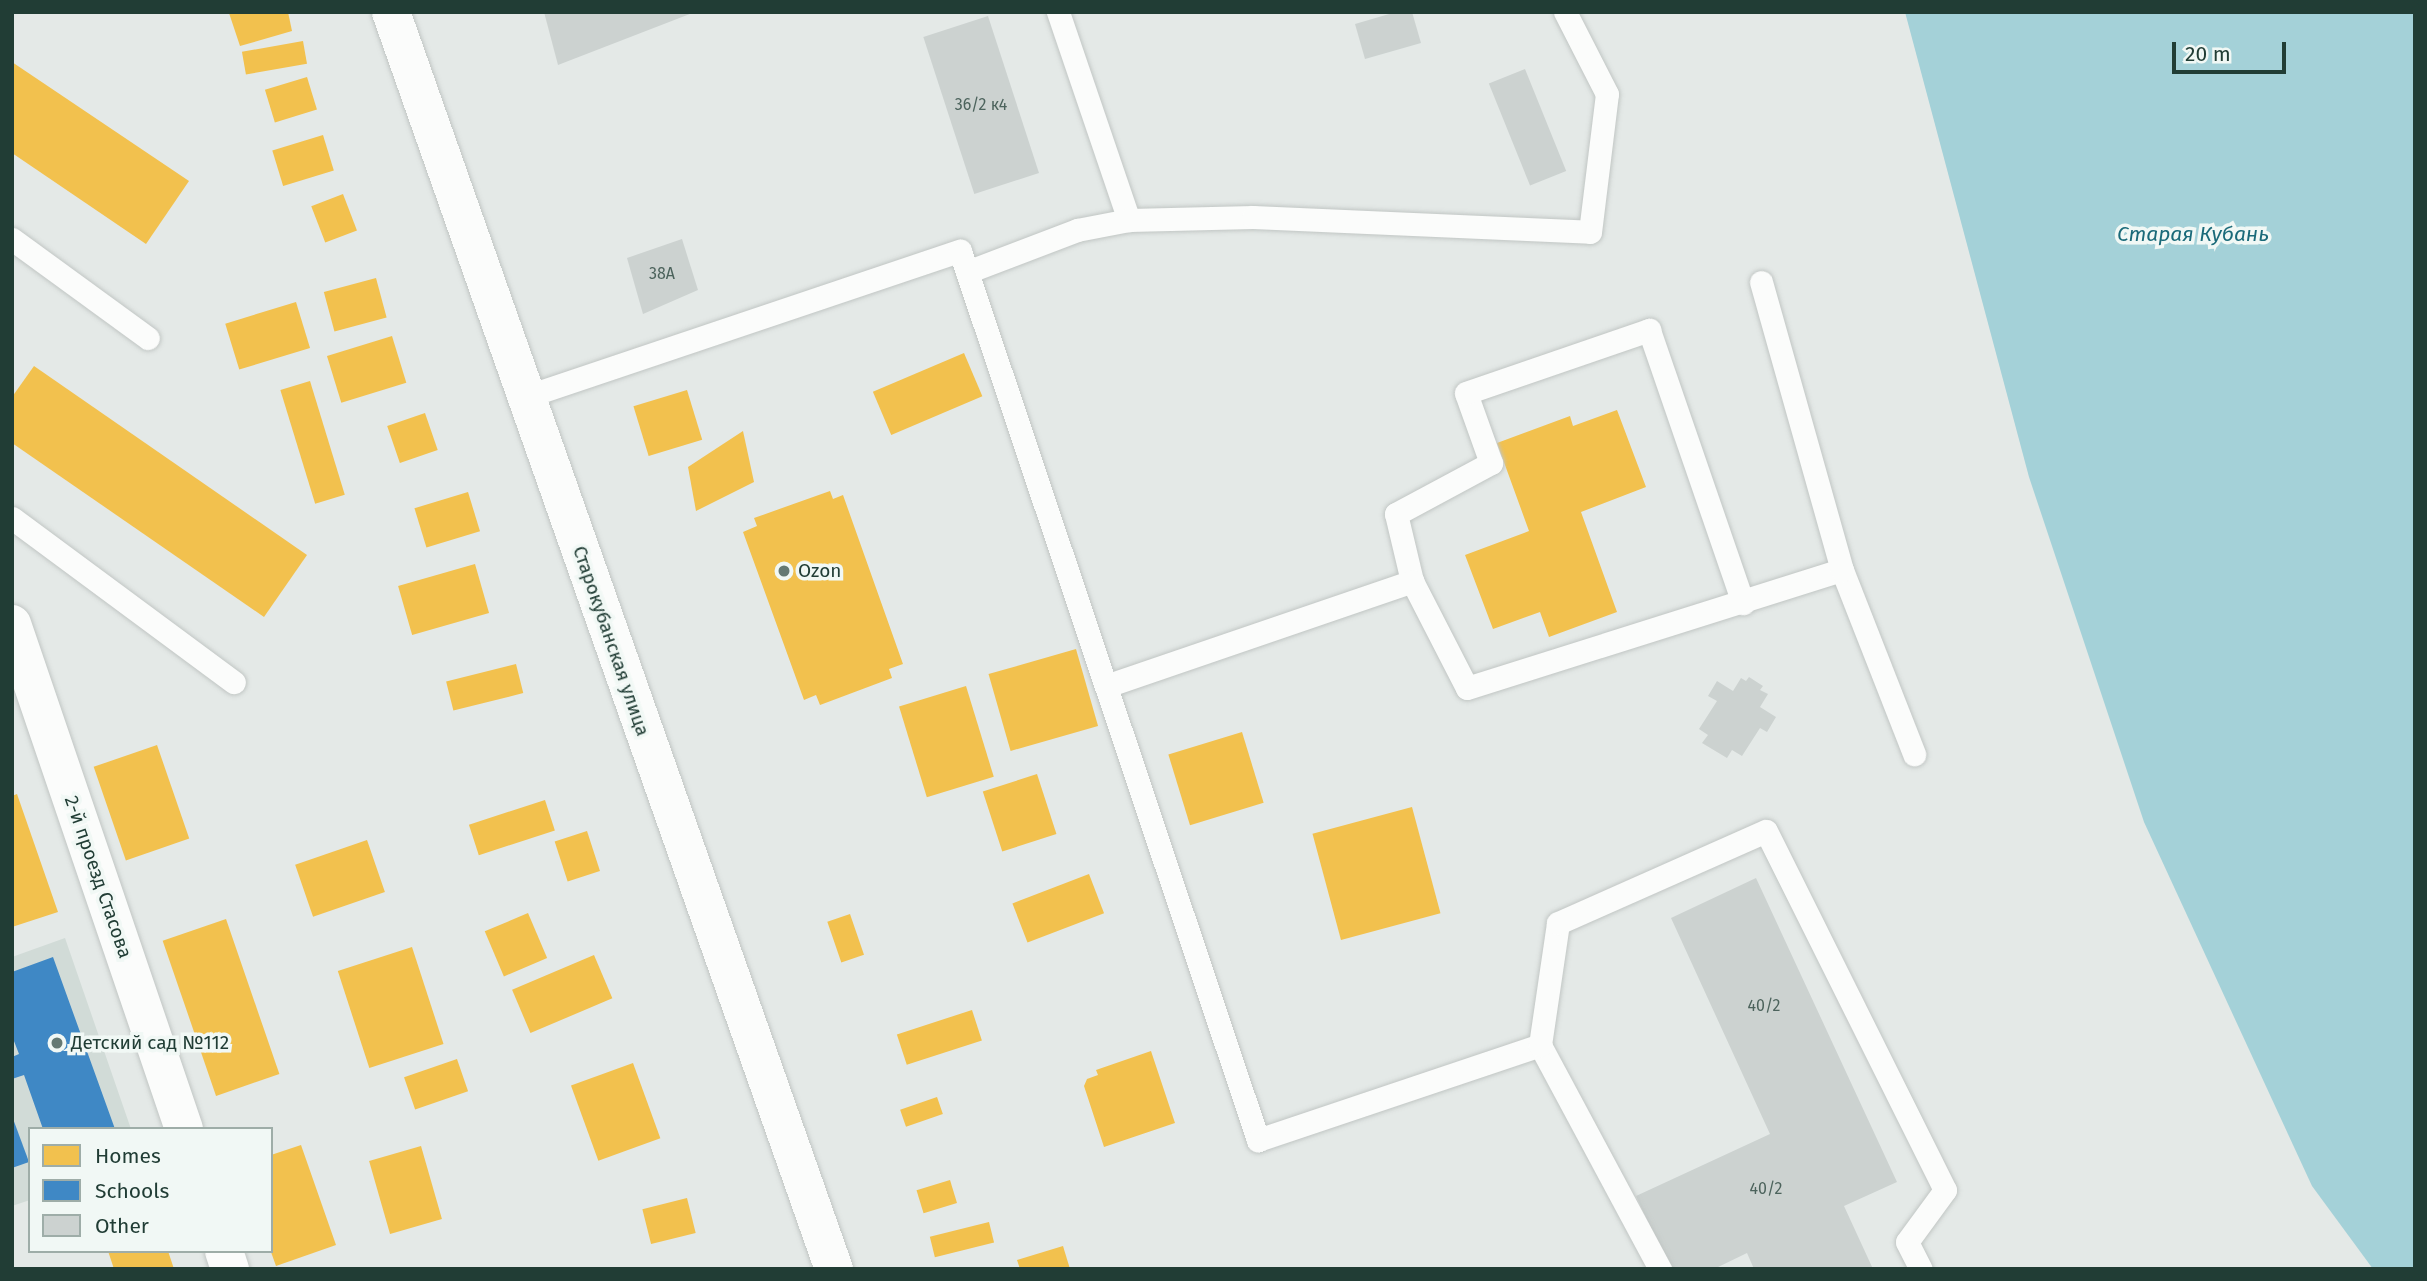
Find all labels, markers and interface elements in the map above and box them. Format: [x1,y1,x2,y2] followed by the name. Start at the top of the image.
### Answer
[2175,28,2289,72] scale bar
[2185,41,2231,67] text: 20 m
[955,95,1007,115] house number: 36/2 к4
[2117,221,2269,247] water label: Старая Кубань
[649,264,675,284] house number: 38А
[568,543,654,739] street label: Старокубанская улица
[798,560,841,582] place label: Ozon
[776,563,792,579] marker: Ozon
[59,793,137,961] street label: 2-й проезд Стасова
[1747,996,1781,1016] house number: 40/2
[71,1032,229,1054] place label: Детский сад №112
[49,1035,65,1051] marker: Детский сад №112
[28,1127,273,1253] legend
[95,1143,161,1169] text: Homes
[95,1178,169,1204] text: Schools
[1749,1179,1783,1199] house number: 40/2
[95,1213,149,1239] text: Other

